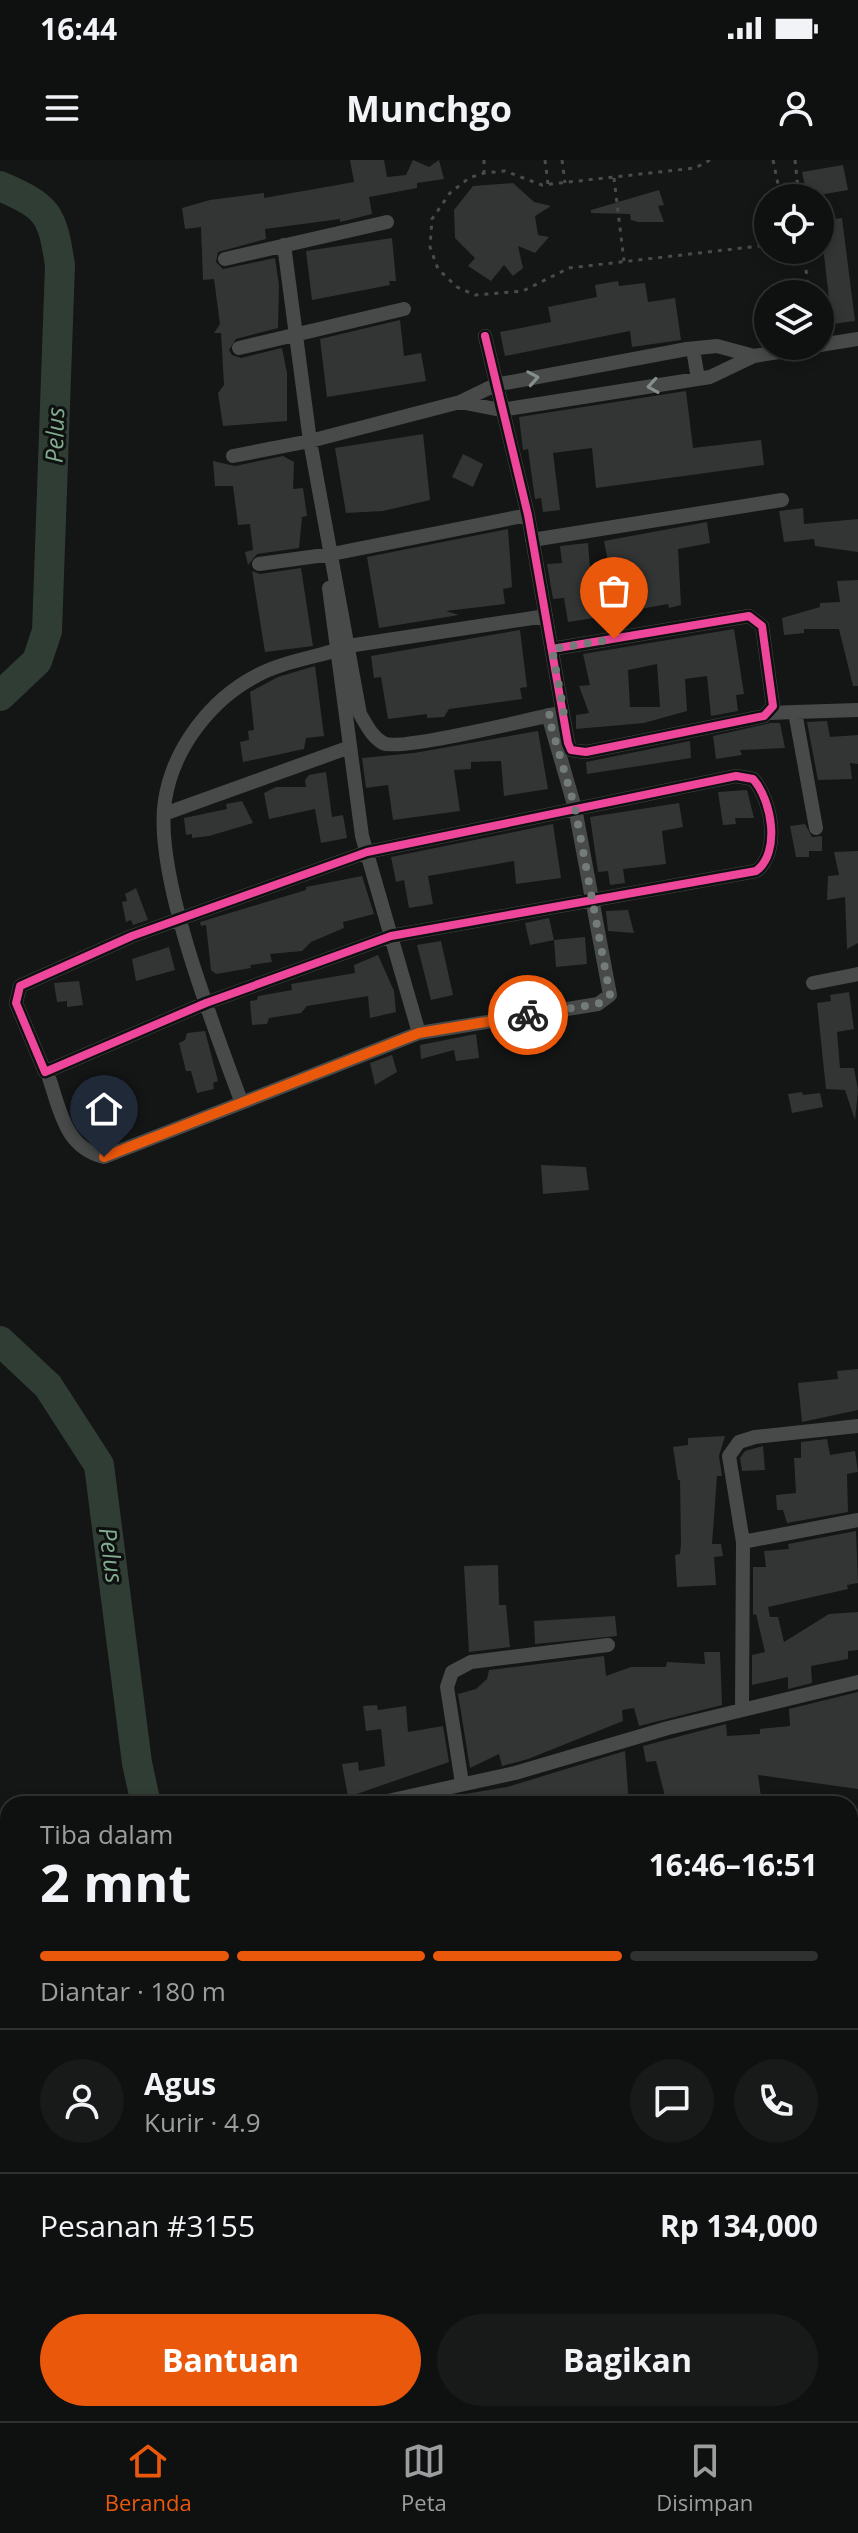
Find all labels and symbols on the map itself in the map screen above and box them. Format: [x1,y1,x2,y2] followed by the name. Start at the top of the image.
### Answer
[526,370,540,387] one-way arrow
[647,376,660,393] one-way arrow
[37,407,71,463] water label: Pelus
[580,557,648,639] pin
[488,975,568,1055] courier
[70,1075,138,1157] pin
[92,1525,132,1585] water label: Pelus

